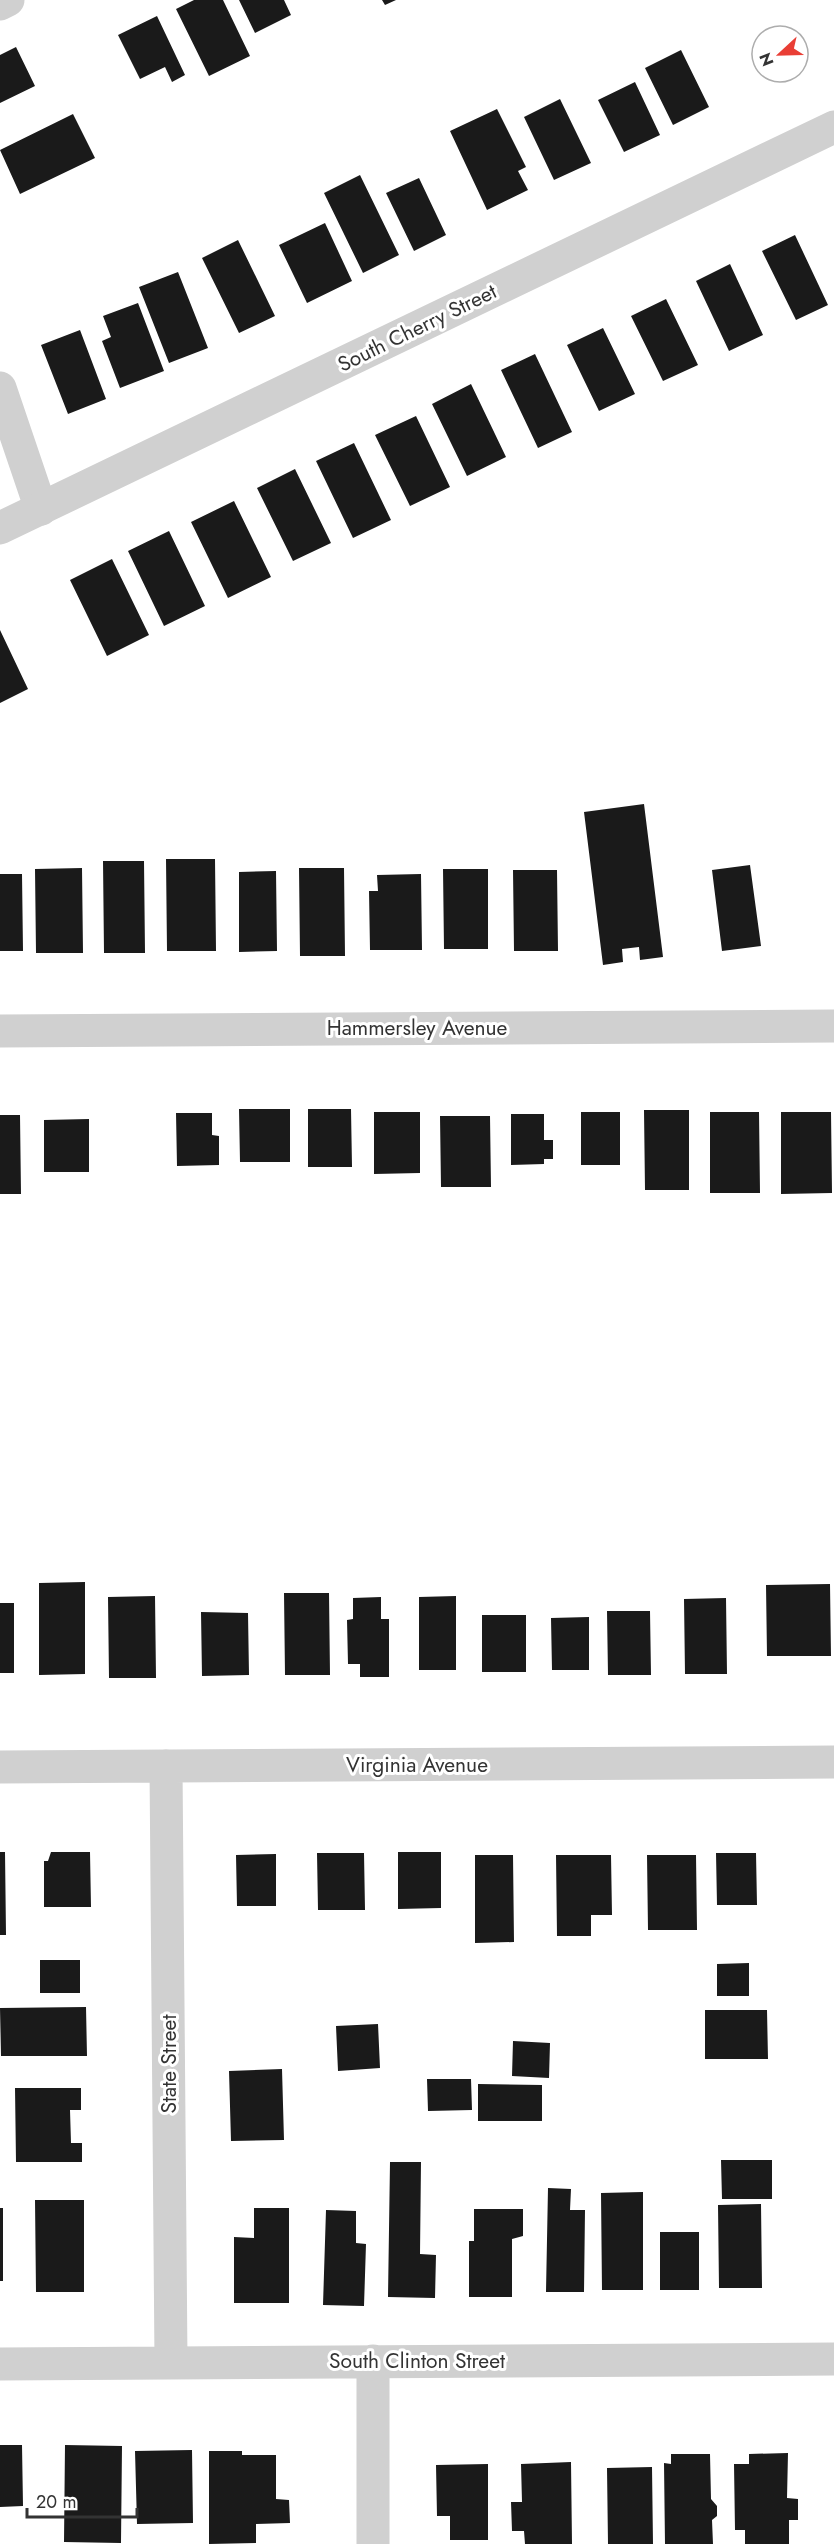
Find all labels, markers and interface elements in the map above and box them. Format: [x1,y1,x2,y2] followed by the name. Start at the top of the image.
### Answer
[750,24,810,84] north arrow
[754,49,780,70] text: N
[333,277,501,379] street label: South Cherry Street
[327,1013,507,1043] street label: Hammersley Avenue
[346,1750,488,1780] street label: Virginia Avenue
[154,2015,184,2113] street label: State Street
[329,2346,505,2376] street label: South Clinton Street
[27,2481,136,2519] scale bar
[36,2489,76,2515] text: 20 m

